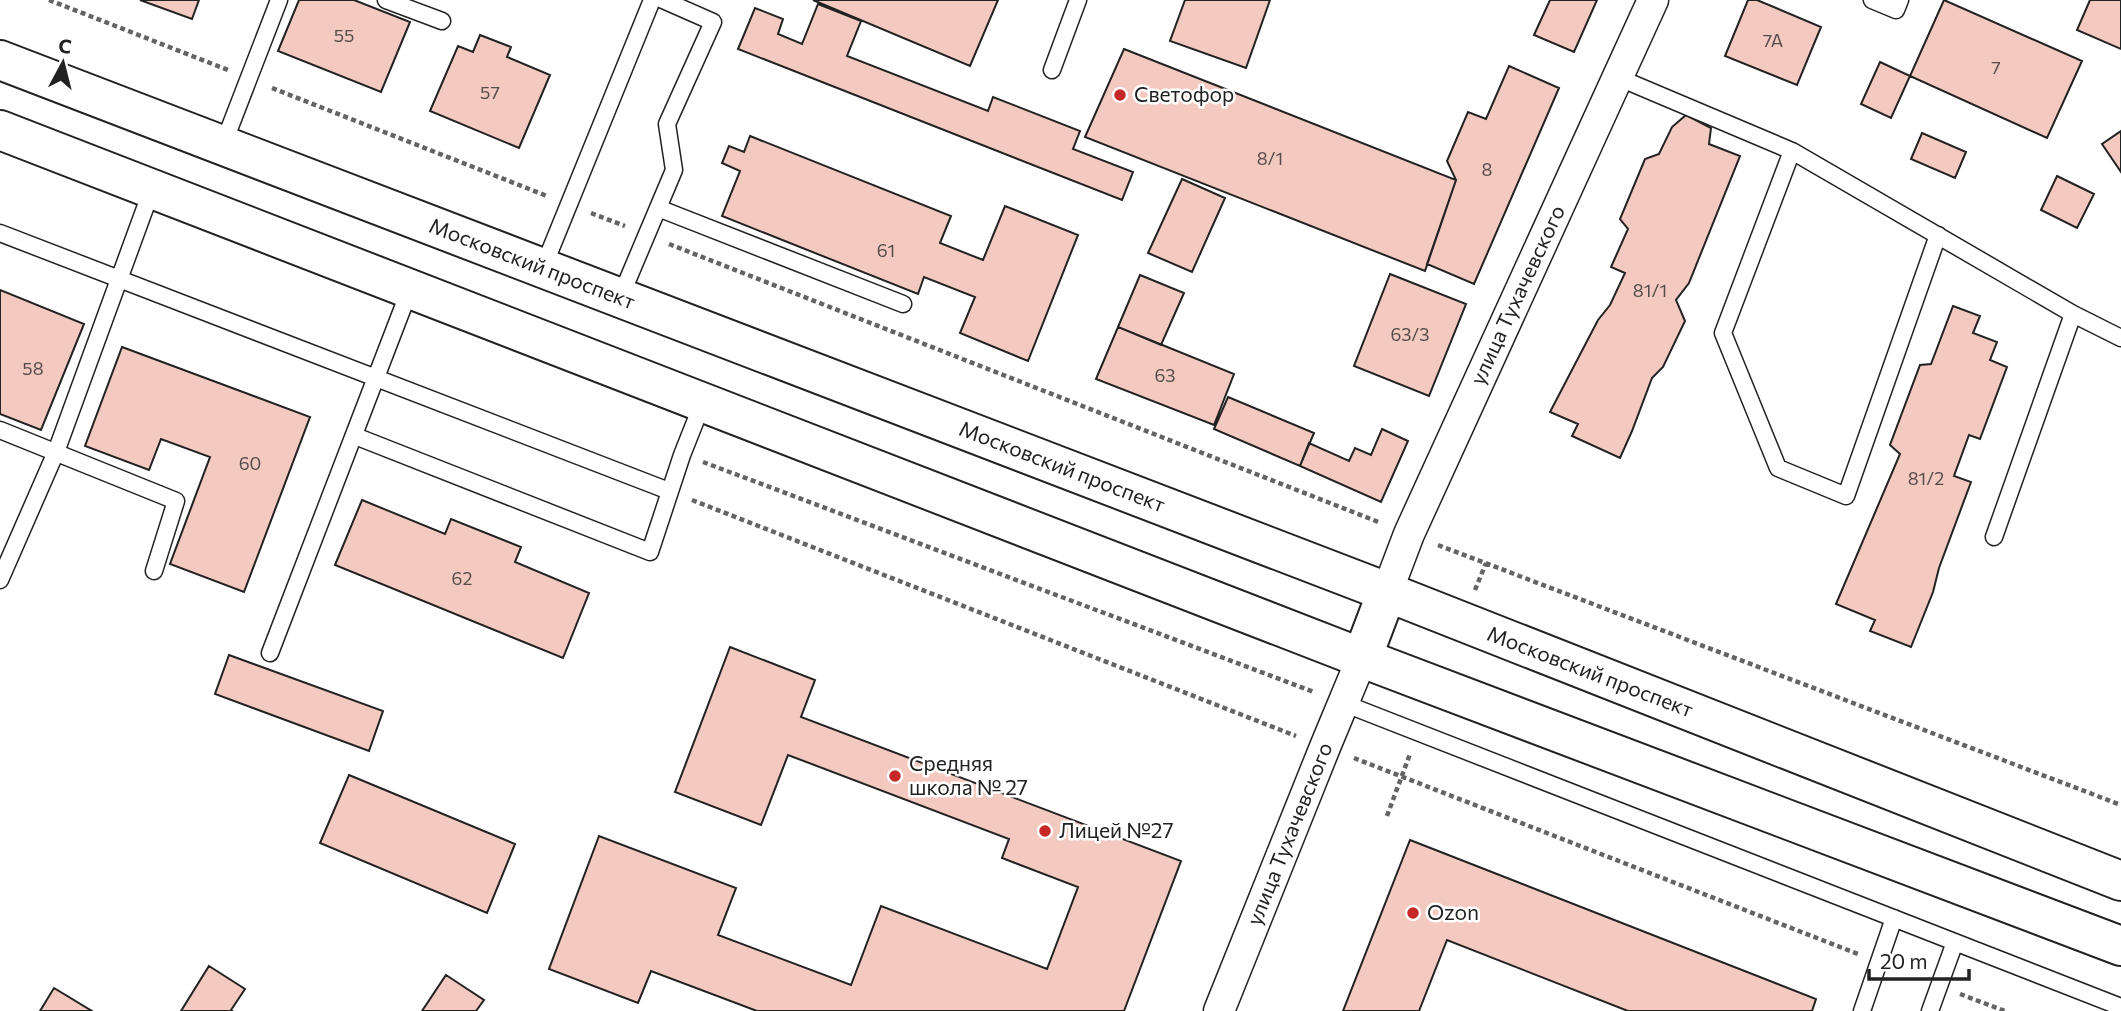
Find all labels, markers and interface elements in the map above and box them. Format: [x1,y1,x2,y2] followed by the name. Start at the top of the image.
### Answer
[334,24,354,46] house number: 55
[28,28,98,98] north arrow
[1763,29,1783,51] house number: 7А
[57,33,73,58] text: С
[1991,56,2001,78] house number: 7
[480,81,500,103] house number: 57
[1134,81,1234,106] place label: Светофор
[1112,87,1128,103] marker: Светофор
[1257,147,1283,169] house number: 8/1
[1482,158,1493,180] house number: 8
[1464,201,1569,388] street label: улица Тухачевского
[426,212,639,313] street label: Московский проспект
[877,239,895,261] house number: 61
[1633,279,1667,301] house number: 81/1
[1390,323,1430,345] house number: 63/3
[22,357,44,379] house number: 58
[1154,364,1176,386] house number: 63
[956,415,1169,516] street label: Московский проспект
[239,452,261,474] house number: 60
[1908,467,1944,489] house number: 81/2
[452,567,472,589] house number: 62
[1484,620,1697,721] street label: Московский проспект
[1240,738,1337,929] street label: улица Тухачевского
[909,750,1028,799] place label: Средняя школа № 27
[887,768,903,784] marker: Средняя школа № 27
[1059,817,1173,842] place label: Лицей №27
[1037,823,1053,839] marker: Лицей №27
[1427,899,1479,924] place label: Ozon
[1405,905,1421,921] marker: Ozon
[1869,937,1969,981] scale bar
[1880,948,1928,973] text: 20 m

